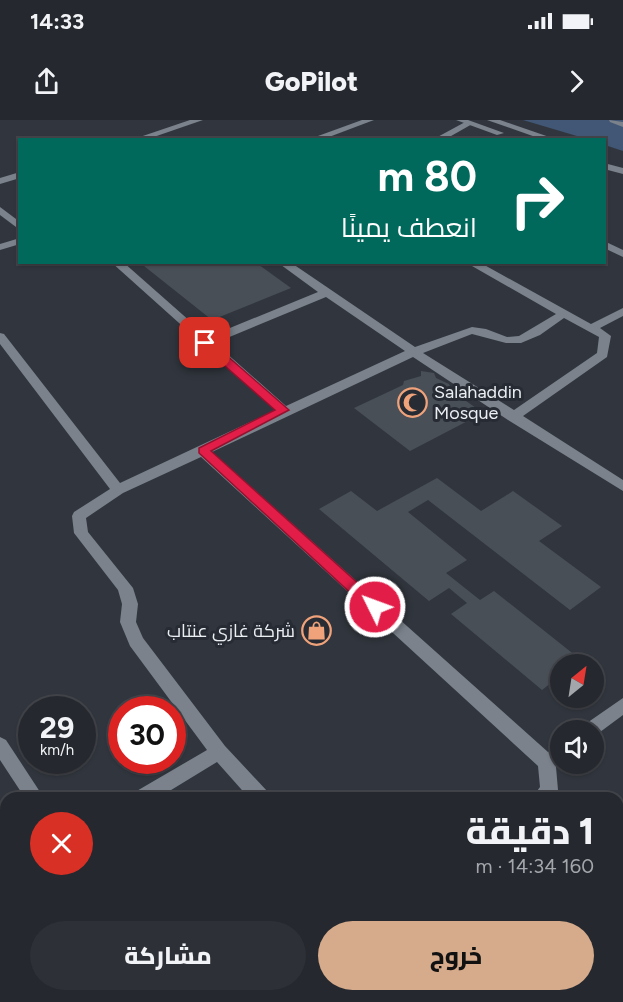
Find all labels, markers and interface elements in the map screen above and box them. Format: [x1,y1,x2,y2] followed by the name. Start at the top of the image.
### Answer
[30,8,84,35] text: 14:33
[30,65,63,98] icon: share
[265,65,358,98] text: GoPilot
[560,65,593,98] icon: forward
[377,151,477,202] text: 80 m
[498,162,576,240] icon: right
[341,211,477,244] text: انعطف يمينًا
[179,317,230,368] pin
[188,326,221,359] icon: arrive
[434,381,522,424] place label: Salahaddin Mosque
[397,386,429,418] mosque icon: Salahaddin Mosque
[343,575,407,639] position arrow
[300,615,332,647] shop icon: شركة غازي عنتاب
[167,620,295,645] place label: شركة غازي عنتاب
[550,654,604,708] north arrow
[550,654,604,774] map controls
[108,696,186,774] speed limit sign: 30
[40,709,74,746] text: 29
[550,720,604,774] button: sound
[40,741,74,759] text: km/h
[466,810,594,853] text: 1 دقيقة
[30,812,93,875] button: close
[476,854,594,878] text: 160 m · 14:34
[30,921,306,990] button: مشاركة
[318,921,594,990] button: خروج

